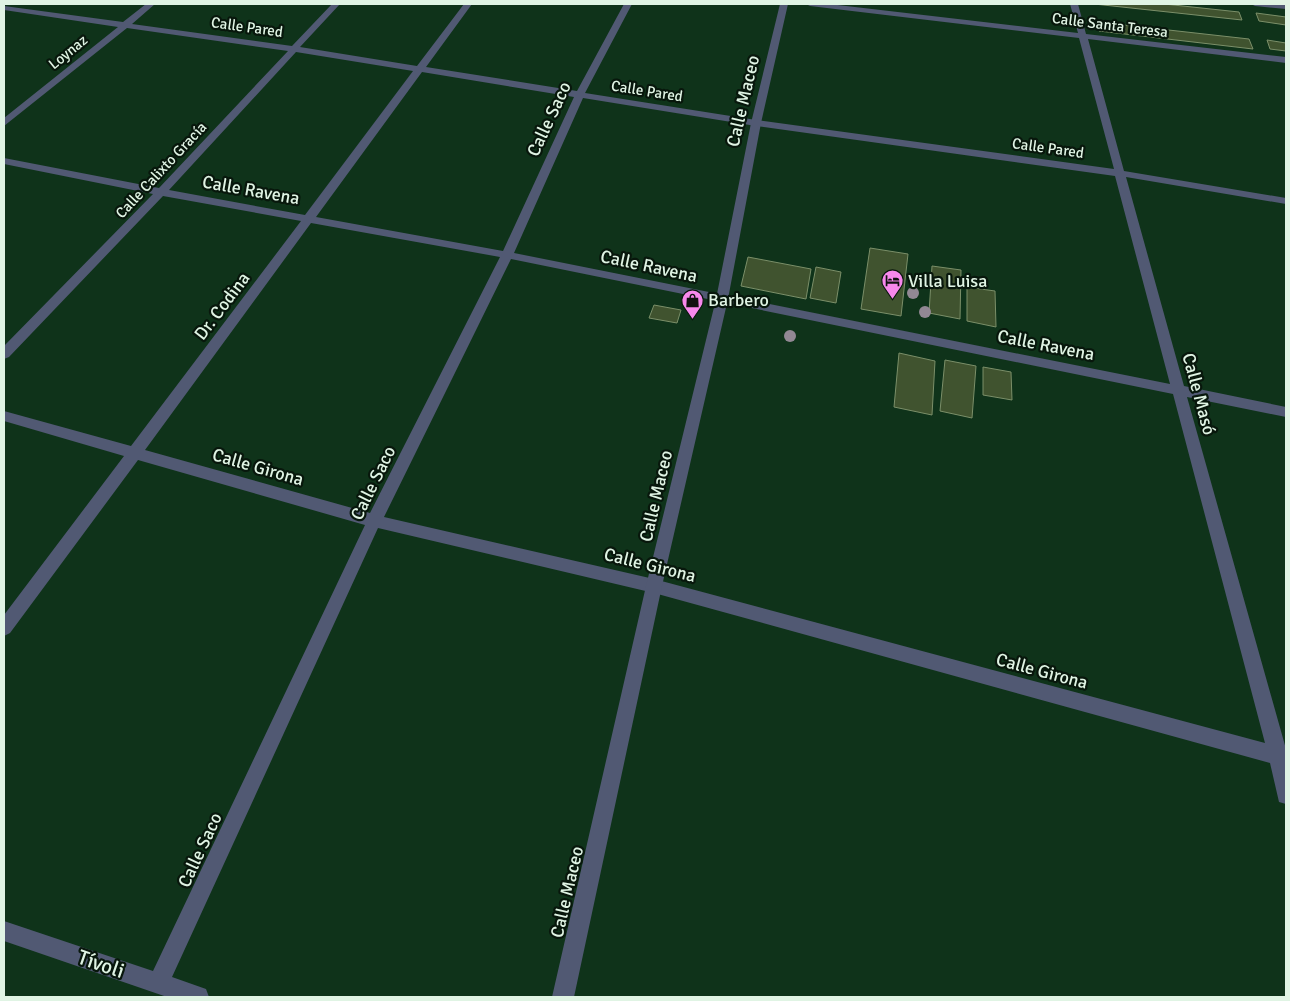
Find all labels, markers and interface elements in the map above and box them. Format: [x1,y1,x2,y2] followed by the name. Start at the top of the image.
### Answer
[1051,9,1169,41] street label: Calle Santa Teresa
[210,13,284,41] street label: Calle Pared
[45,31,91,73] street label: Loynaz
[722,53,764,149] street label: Calle Maceo
[610,76,684,106] street label: Calle Pared
[522,78,576,160] street label: Calle Saco
[112,118,210,222] street label: Calle Calixto Gracía
[1011,134,1085,162] street label: Calle Pared
[201,171,301,209] street label: Calle Ravena
[599,245,699,287] street label: Calle Ravena
[189,268,255,344] street label: Dr. Codina
[880,269,904,300] hotel icon: Villa Luisa
[908,270,987,292] place label: Villa Luisa
[680,288,704,319] shop icon: Barbero
[708,289,769,311] place label: Barbero
[996,325,1096,365] street label: Calle Ravena
[1178,351,1220,437] street label: Calle Masó
[346,442,400,524] street label: Calle Saco
[210,443,306,491] street label: Calle Girona
[635,448,677,544] street label: Calle Maceo
[602,543,698,587] street label: Calle Girona
[994,648,1090,694] street label: Calle Girona
[173,809,227,891] street label: Calle Saco
[546,844,588,940] street label: Calle Maceo
[74,944,128,984] street label: Tívoli

